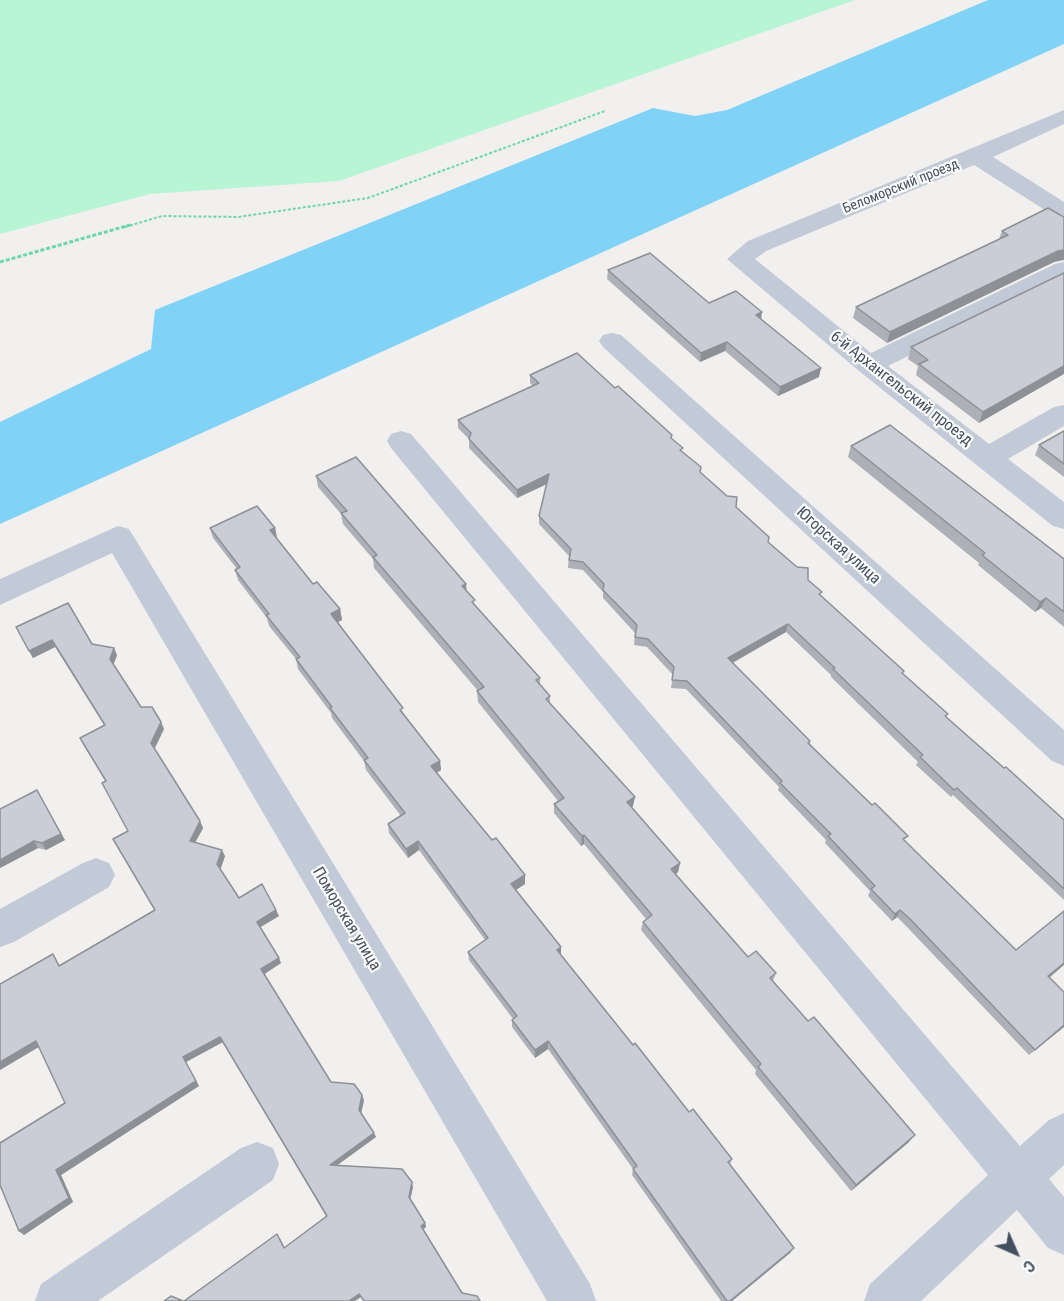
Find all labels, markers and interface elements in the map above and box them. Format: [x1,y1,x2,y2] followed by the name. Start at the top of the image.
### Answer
[841,156,961,218] street label: Беломорский проезд
[826,328,976,450] street label: 6-й Архангельский проезд
[792,503,884,589] street label: Югорская улица
[308,864,384,974] street label: Поморская улица
[986,1223,1046,1283] north arrow
[1019,1256,1039,1276] text: С

